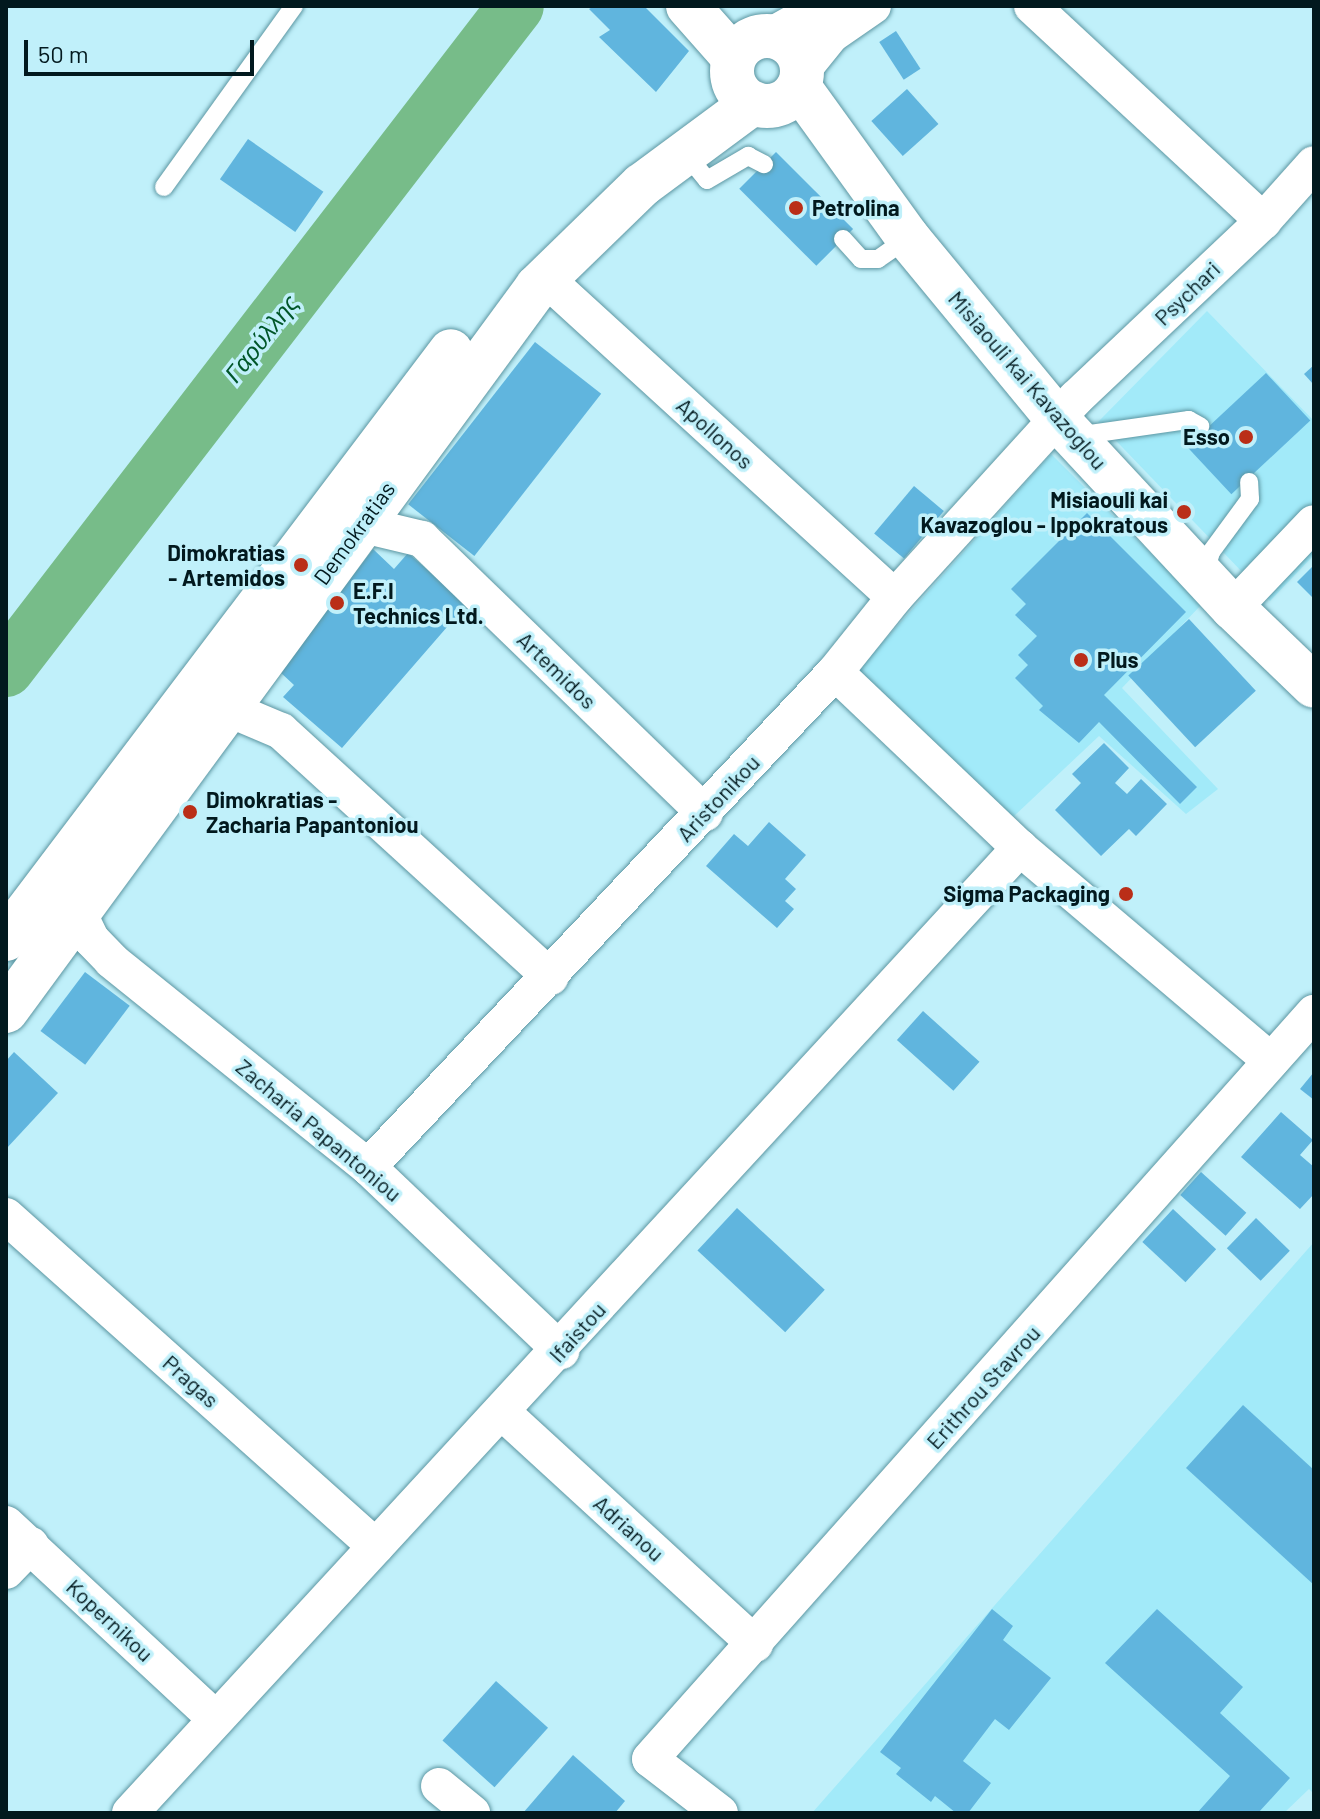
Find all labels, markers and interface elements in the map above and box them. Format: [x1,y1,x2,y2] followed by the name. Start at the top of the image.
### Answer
[28,24,258,74] scale bar
[38,39,89,68] text: 50 m
[812,195,900,221] place label: Petrolina
[787,199,805,217] marker: Petrolina
[1149,255,1225,331] street label: Psychari
[943,285,1113,475] street label: Misiaouli kai Kavazoglou
[218,289,304,387] water label: Γαρύλλης
[671,392,759,474] street label: Apollonos
[1183,424,1230,450] place label: Esso
[1237,428,1255,446] marker: Esso
[308,476,400,590] street label: Demokratias
[921,486,1168,538] place label: Misiaouli kai Kavazoglou - Ippokratous
[1175,503,1193,521] marker: Misiaouli kai Kavazoglou - Ippokratous
[167,539,285,590] place label: Dimokratias - Artemidos
[292,556,310,574] marker: Dimokratias - Artemidos
[353,577,484,628] place label: E.F.I Technics Ltd.
[328,594,346,612] marker: E.F.I Technics Ltd.
[512,626,602,714] street label: Artemidos
[1097,647,1139,673] place label: Plus
[1072,651,1090,669] marker: Plus
[671,749,765,847] street label: Aristonikou
[206,786,418,838] place label: Dimokratias - Zacharia Papantoniou
[181,803,199,821] marker: Dimokratias - Zacharia Papantoniou
[943,881,1110,907] place label: Sigma Packaging
[1117,885,1135,903] marker: Sigma Packaging
[231,1053,407,1207] street label: Zacharia Papantoniou
[543,1296,611,1368] street label: Ifaistou
[921,1320,1045,1454] street label: Erithrou Stavrou
[158,1349,224,1413] street label: Pragas
[588,1490,670,1566] street label: Adrianou
[61,1573,159,1667] street label: Kopernikou

